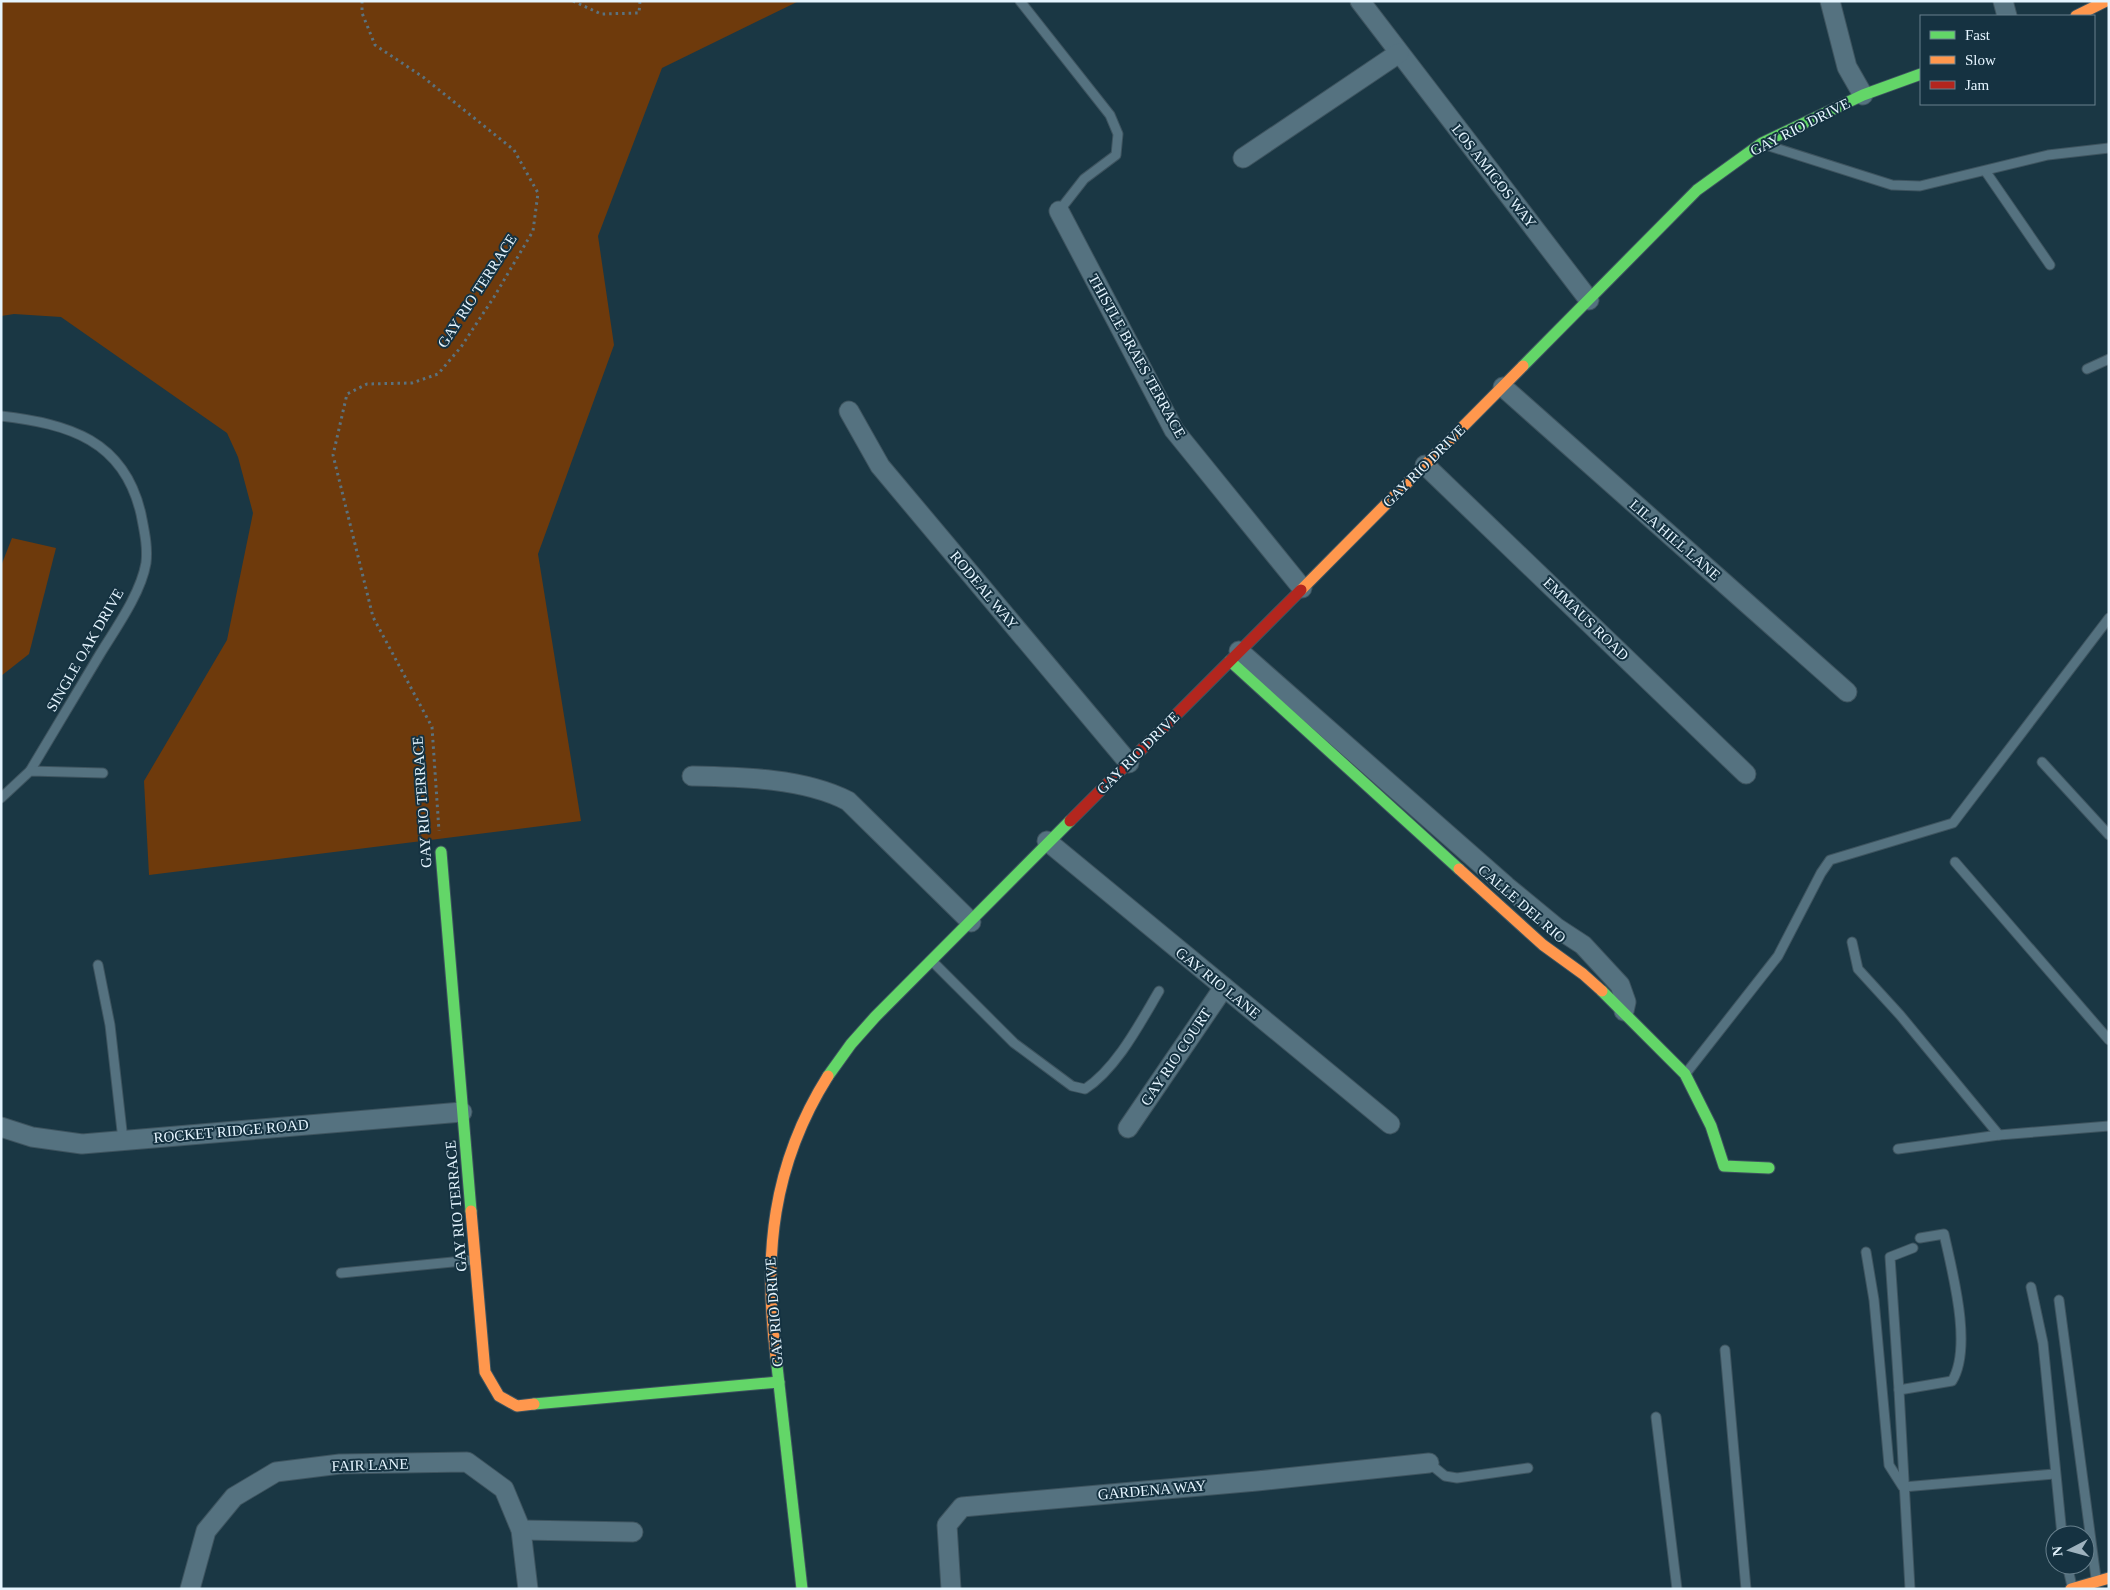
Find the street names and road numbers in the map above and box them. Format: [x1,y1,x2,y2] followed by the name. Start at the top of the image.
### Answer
[1747,95,1853,159] street label: GAY RIO DRIVE
[1449,121,1539,231] street label: LOS AMIGOS WAY
[434,231,520,351] street label: GAY RIO TERRACE
[1085,271,1189,441] street label: THISTLE BRAES TERRACE
[1380,422,1468,510] street label: GAY RIO DRIVE
[1627,496,1723,584] street label: LILA HILL LANE
[947,548,1021,632] street label: RODEAL WAY
[1540,574,1632,664] street label: EMMAUS ROAD
[43,586,127,714] street label: SINGLE OAK DRIVE
[1094,709,1182,797] street label: GAY RIO DRIVE
[409,736,435,868] street label: GAY RIO TERRACE
[1475,862,1569,946] street label: CALLE DEL RIO
[1173,944,1263,1022] street label: GAY RIO LANE
[1138,1005,1214,1109] street label: GAY RIO COURT
[153,1116,309,1146] street label: ROCKET RIDGE ROAD
[442,1140,470,1272] street label: GAY RIO TERRACE
[762,1257,786,1367] street label: GAY RIO DRIVE
[331,1456,409,1474] street label: FAIR LANE
[1097,1477,1207,1503] street label: GARDENA WAY

